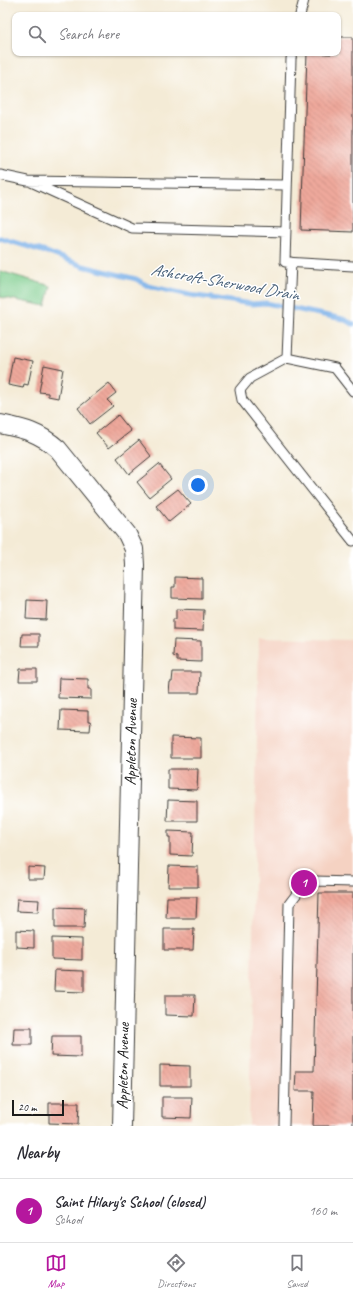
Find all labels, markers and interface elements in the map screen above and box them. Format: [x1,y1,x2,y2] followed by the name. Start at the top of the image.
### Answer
[12,12,341,56] search box
[26,23,48,45] icon: search
[58,25,119,44] text: Search here
[149,259,303,306] water label: Ashcroft-Sherwood Drain
[188,475,208,495] your location
[120,697,142,786] street label: Appleton Avenue
[291,868,317,898] pin: 1
[112,1021,134,1110] street label: Appleton Avenue
[12,1098,64,1117] scale bar
[18,1100,37,1114] text: 20 m
[16,1142,59,1163] text: Nearby
[54,1193,205,1212] text: Saint Hilary's School (closed)
[26,1203,32,1219] text: 1
[309,1203,337,1219] text: 160 m
[54,1212,82,1228] text: School
[45,1252,67,1290] tab: Map
[157,1252,196,1290] tab: Directions
[286,1252,308,1290] tab: Saved

